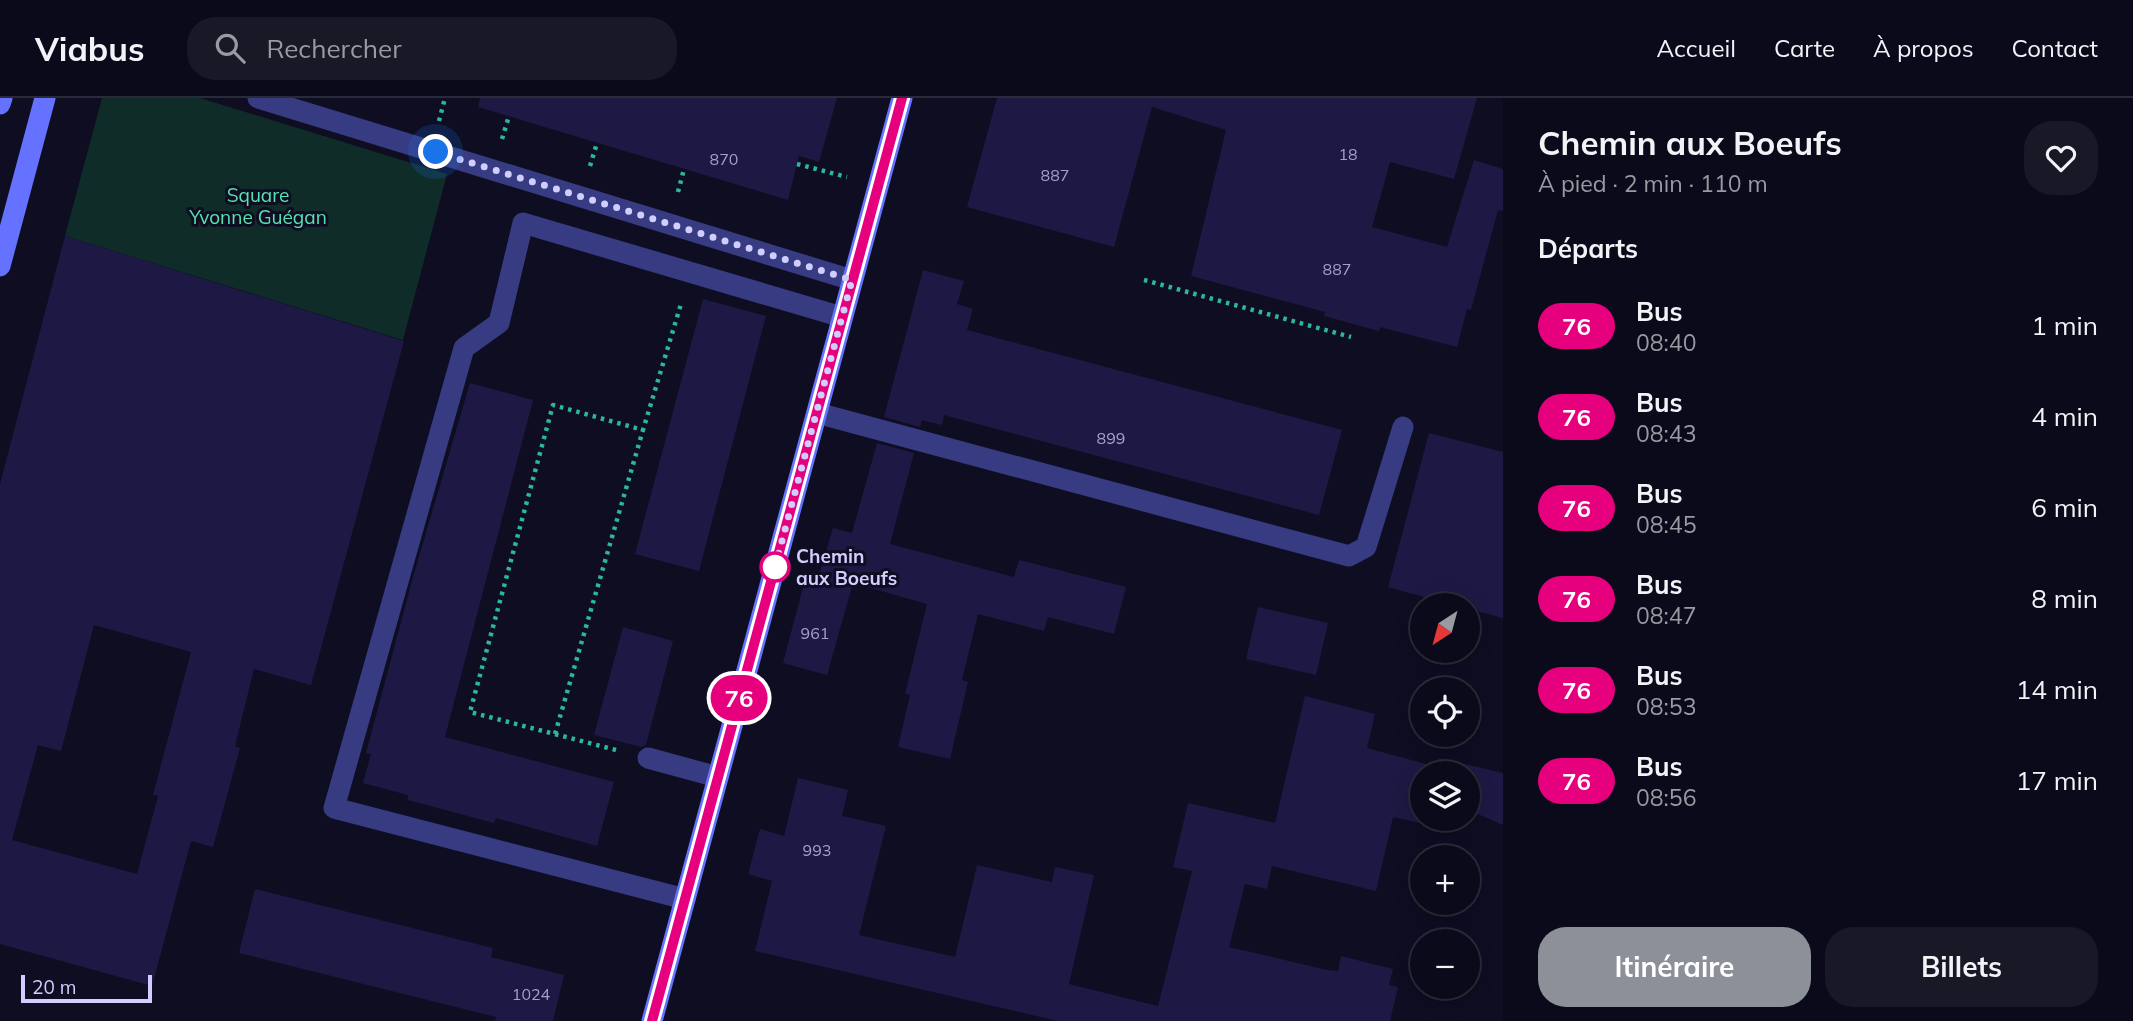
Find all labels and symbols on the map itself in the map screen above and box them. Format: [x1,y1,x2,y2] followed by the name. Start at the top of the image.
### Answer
[418,134,453,169] your location
[1338,144,1358,164] house number: 18
[710,149,738,169] house number: 870
[1041,165,1069,185] house number: 887
[188,183,327,229] park label: Square Yvonne Guégan
[1323,259,1351,279] house number: 887
[1097,428,1125,448] house number: 899
[796,544,897,590] place label: Chemin aux Boeufs
[760,552,790,582] marker: Chemin aux Boeufs
[1410,593,1480,663] north arrow
[801,623,829,643] house number: 961
[708,675,770,721] line badge: 76
[803,840,831,860] house number: 993
[21,972,152,1004] scale bar
[512,984,551,1004] house number: 1024

